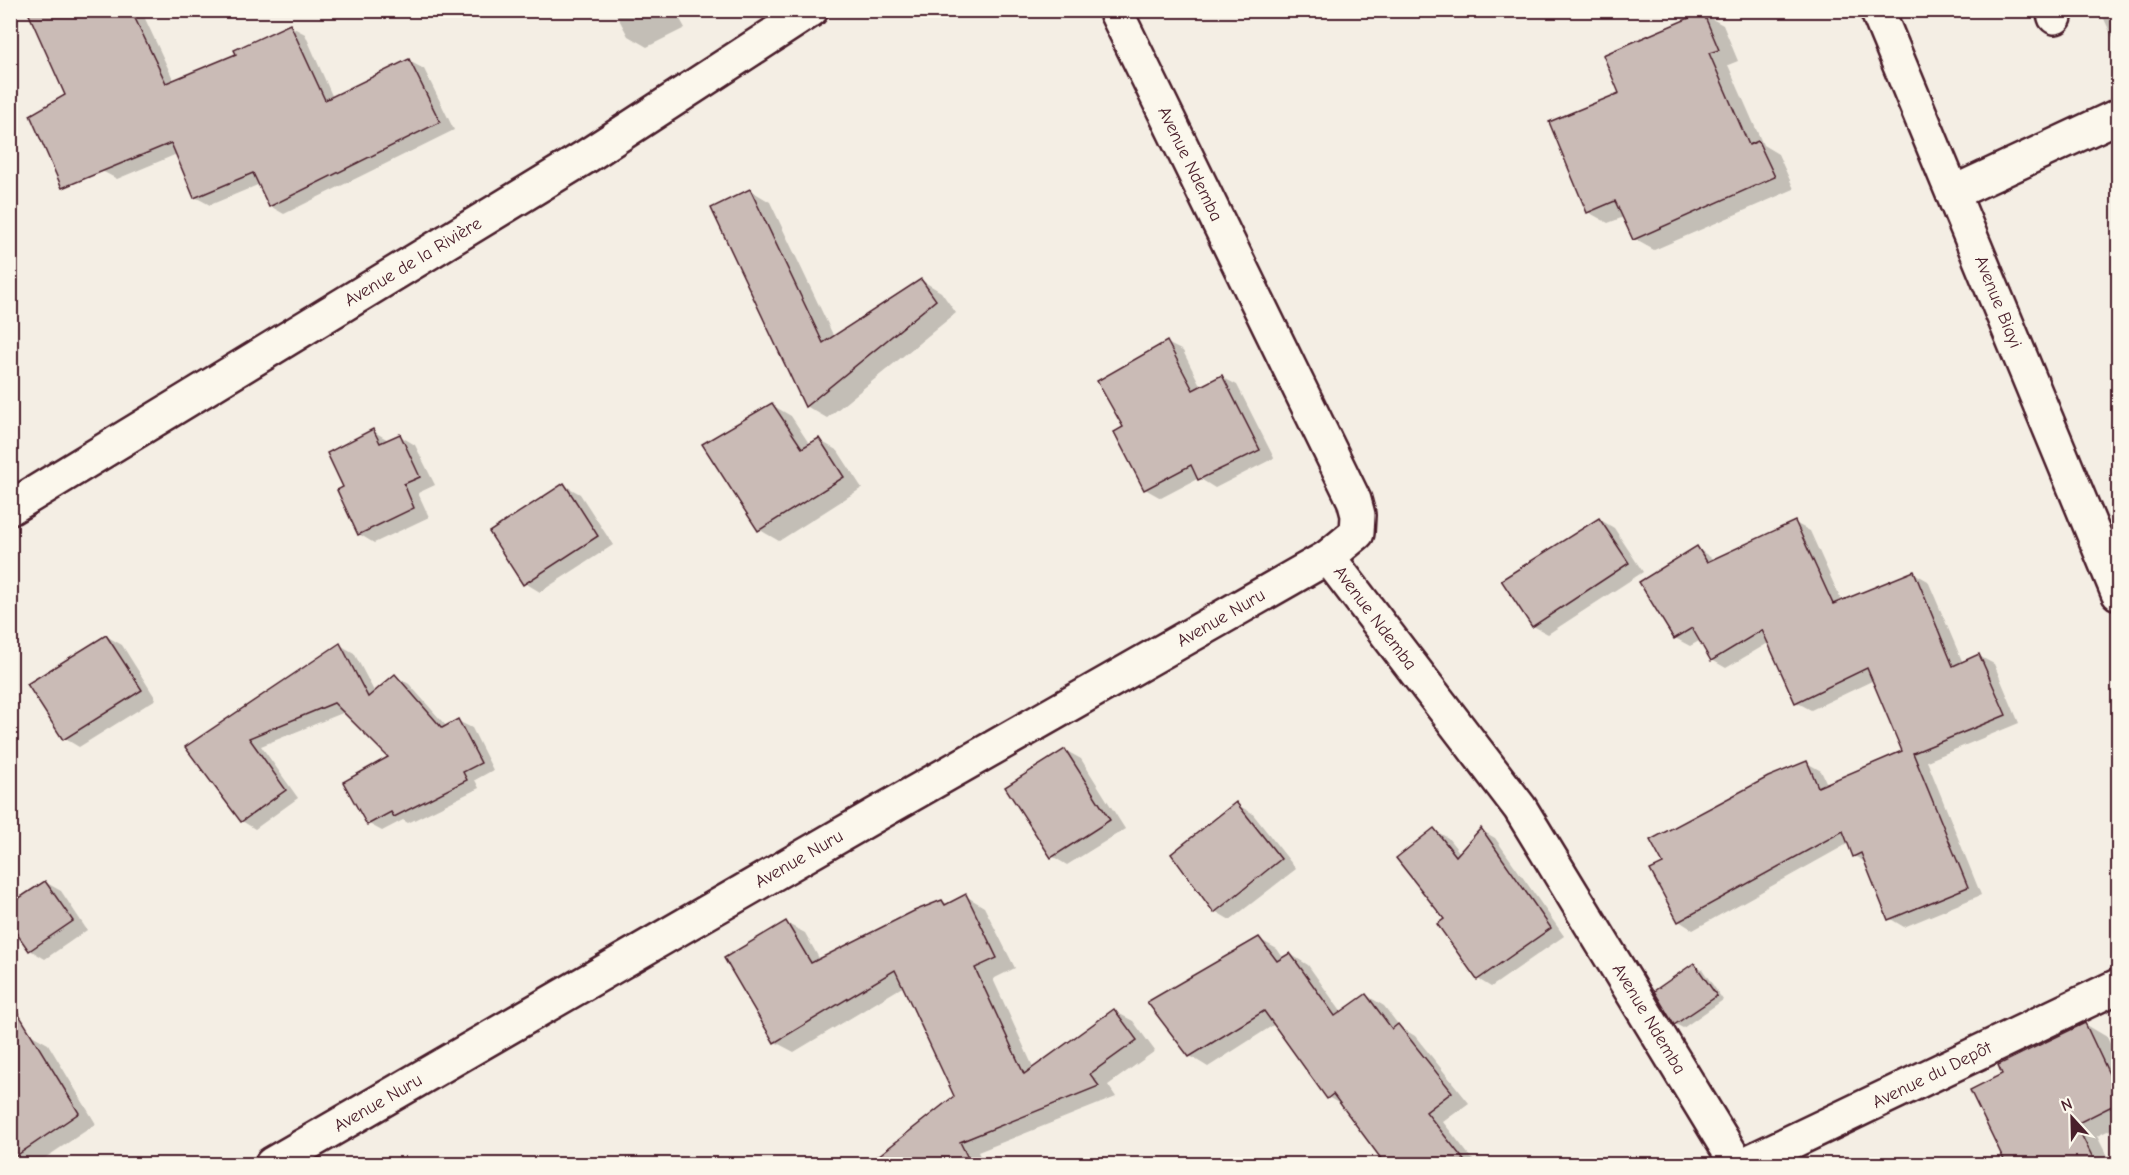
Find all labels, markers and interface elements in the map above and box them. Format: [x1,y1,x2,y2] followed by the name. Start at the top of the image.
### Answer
[1153,103,1227,225] street label: Avenue Ndemba
[341,213,485,311] street label: Avenue de la Rivière
[1970,253,2026,351] street label: Avenue Biayi
[1329,562,1421,674] street label: Avenue Ndemba
[1173,584,1269,652] street label: Avenue Nuru
[751,825,847,893] street label: Avenue Nuru
[1608,960,1690,1078] street label: Avenue Ndemba
[1869,1037,1996,1113] street label: Avenue du Depôt
[330,1069,426,1137] street label: Avenue Nuru
[2042,1088,2102,1148] north arrow
[2059,1095,2075,1115] text: N

